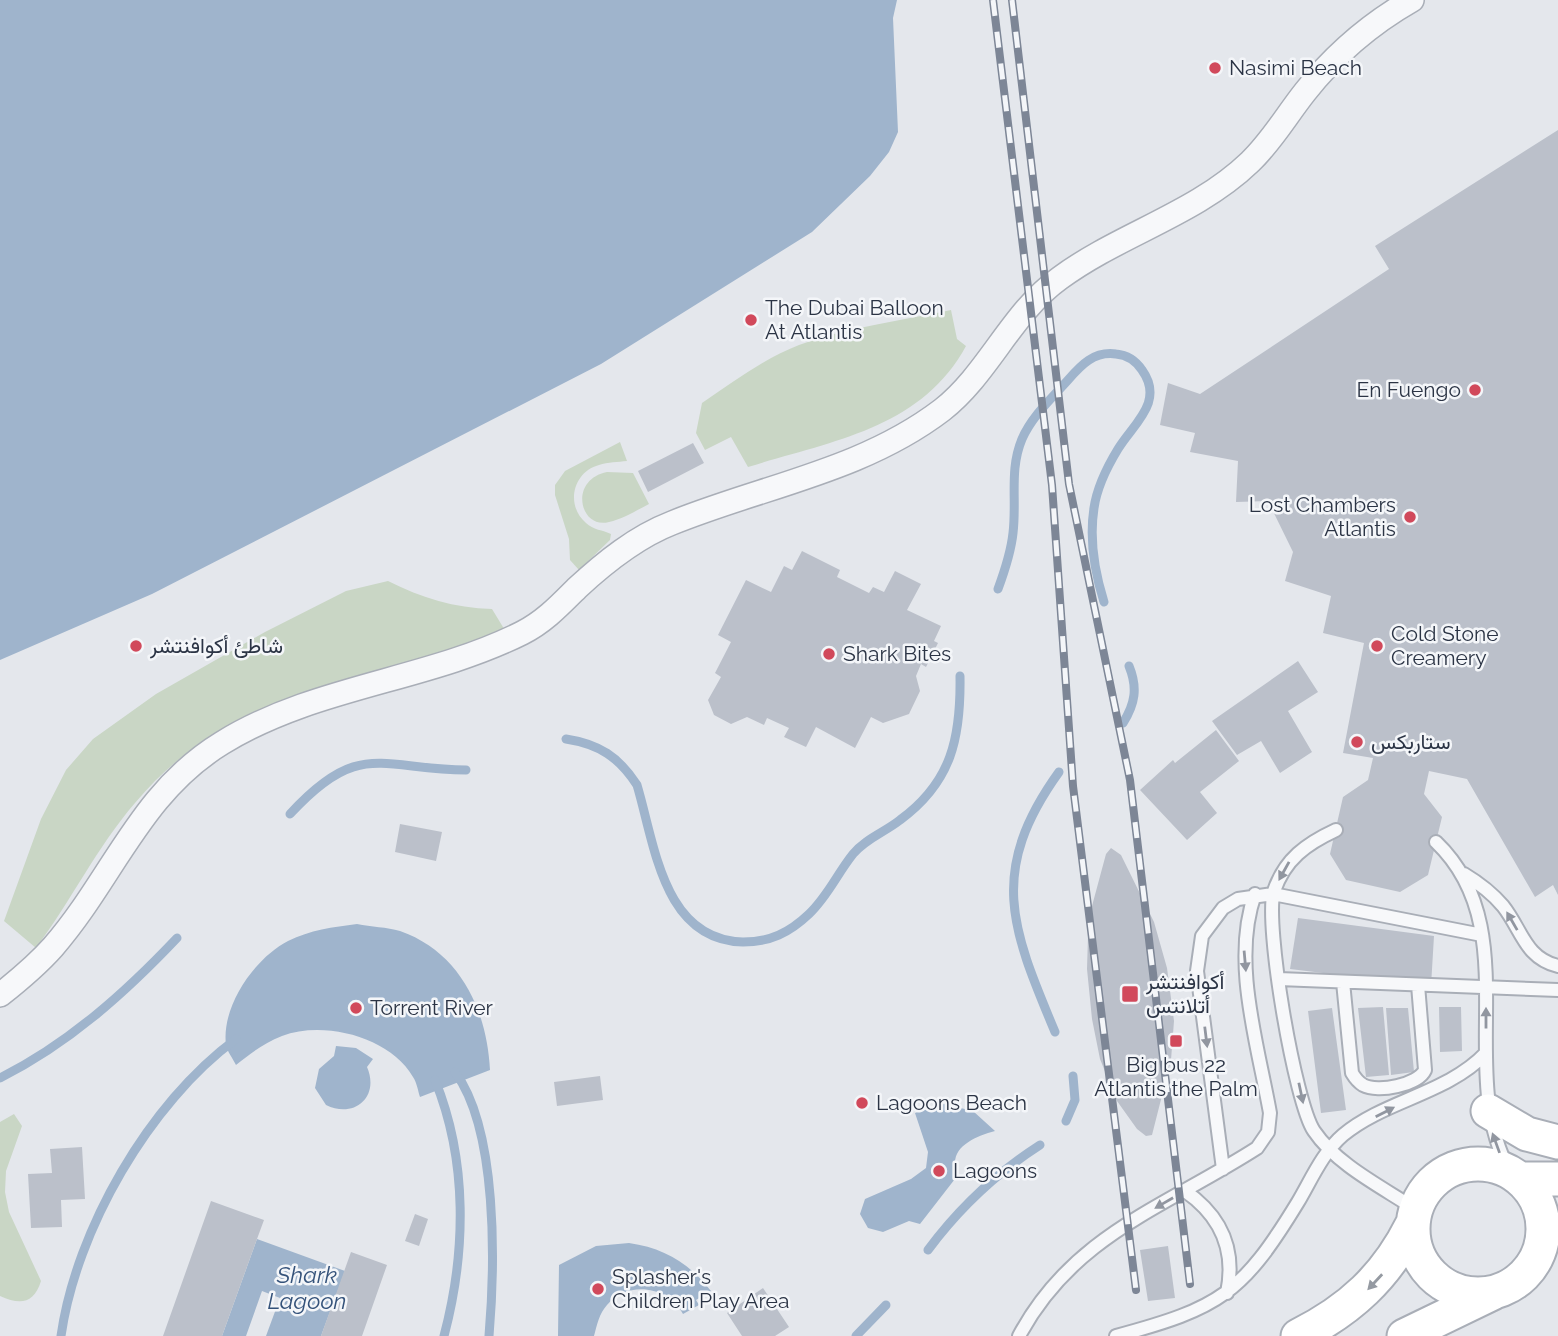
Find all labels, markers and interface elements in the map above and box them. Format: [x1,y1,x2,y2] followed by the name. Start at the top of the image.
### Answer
[1229,55,1362,80] place label: Nasimi Beach
[1207,60,1223,76] marker: Nasimi Beach
[765,295,944,344] place label: The Dubai Balloon At Atlantis
[743,312,759,328] marker: The Dubai Balloon At Atlantis
[1357,377,1461,402] place label: En Fuengo
[1467,382,1483,398] marker: En Fuengo
[1249,492,1396,541] place label: Lost Chambers Atlantis
[1402,509,1418,525] marker: Lost Chambers Atlantis
[1391,621,1499,670] place label: Cold Stone Creamery
[149,633,283,659] place label: شاطئ أكوافنتشر
[128,638,144,654] marker: شاطئ أكوافنتشر
[1369,638,1385,654] marker: Cold Stone Creamery
[843,641,951,666] place label: Shark Bites
[821,646,837,662] marker: Shark Bites
[1371,729,1451,755] place label: ستاربكس
[1349,734,1365,750] marker: ستاربكس
[1278,862,1290,881] one-way arrow
[1506,911,1518,930] one-way arrow
[1240,950,1251,972] one-way arrow
[1145,969,1225,1018] place label: أكوافنتشر أتلانتس
[1120,984,1140,1004] marker: أكوافنتشر أتلانتس
[370,995,494,1020] place label: Torrent River
[348,1000,364,1016] marker: Torrent River
[1480,1007,1492,1029] one-way arrow
[1200,1026,1211,1048] one-way arrow
[1168,1033,1184,1049] marker: Big bus 22 Atlantis the Palm
[1094,1052,1258,1101] place label: Big bus 22 Atlantis the Palm
[1296,1083,1307,1105] one-way arrow
[876,1090,1027,1115] place label: Lagoons Beach
[854,1095,870,1111] marker: Lagoons Beach
[1375,1106,1395,1117] one-way arrow
[1490,1132,1501,1153] one-way arrow
[953,1158,1037,1183] place label: Lagoons
[931,1163,947,1179] marker: Lagoons
[1155,1197,1174,1209] one-way arrow
[268,1261,346,1314] water label: Shark Lagoon
[612,1264,789,1313] place label: Splasher's Children Play Area
[1367,1273,1383,1291] one-way arrow
[590,1281,606,1297] marker: Splasher's Children Play Area

